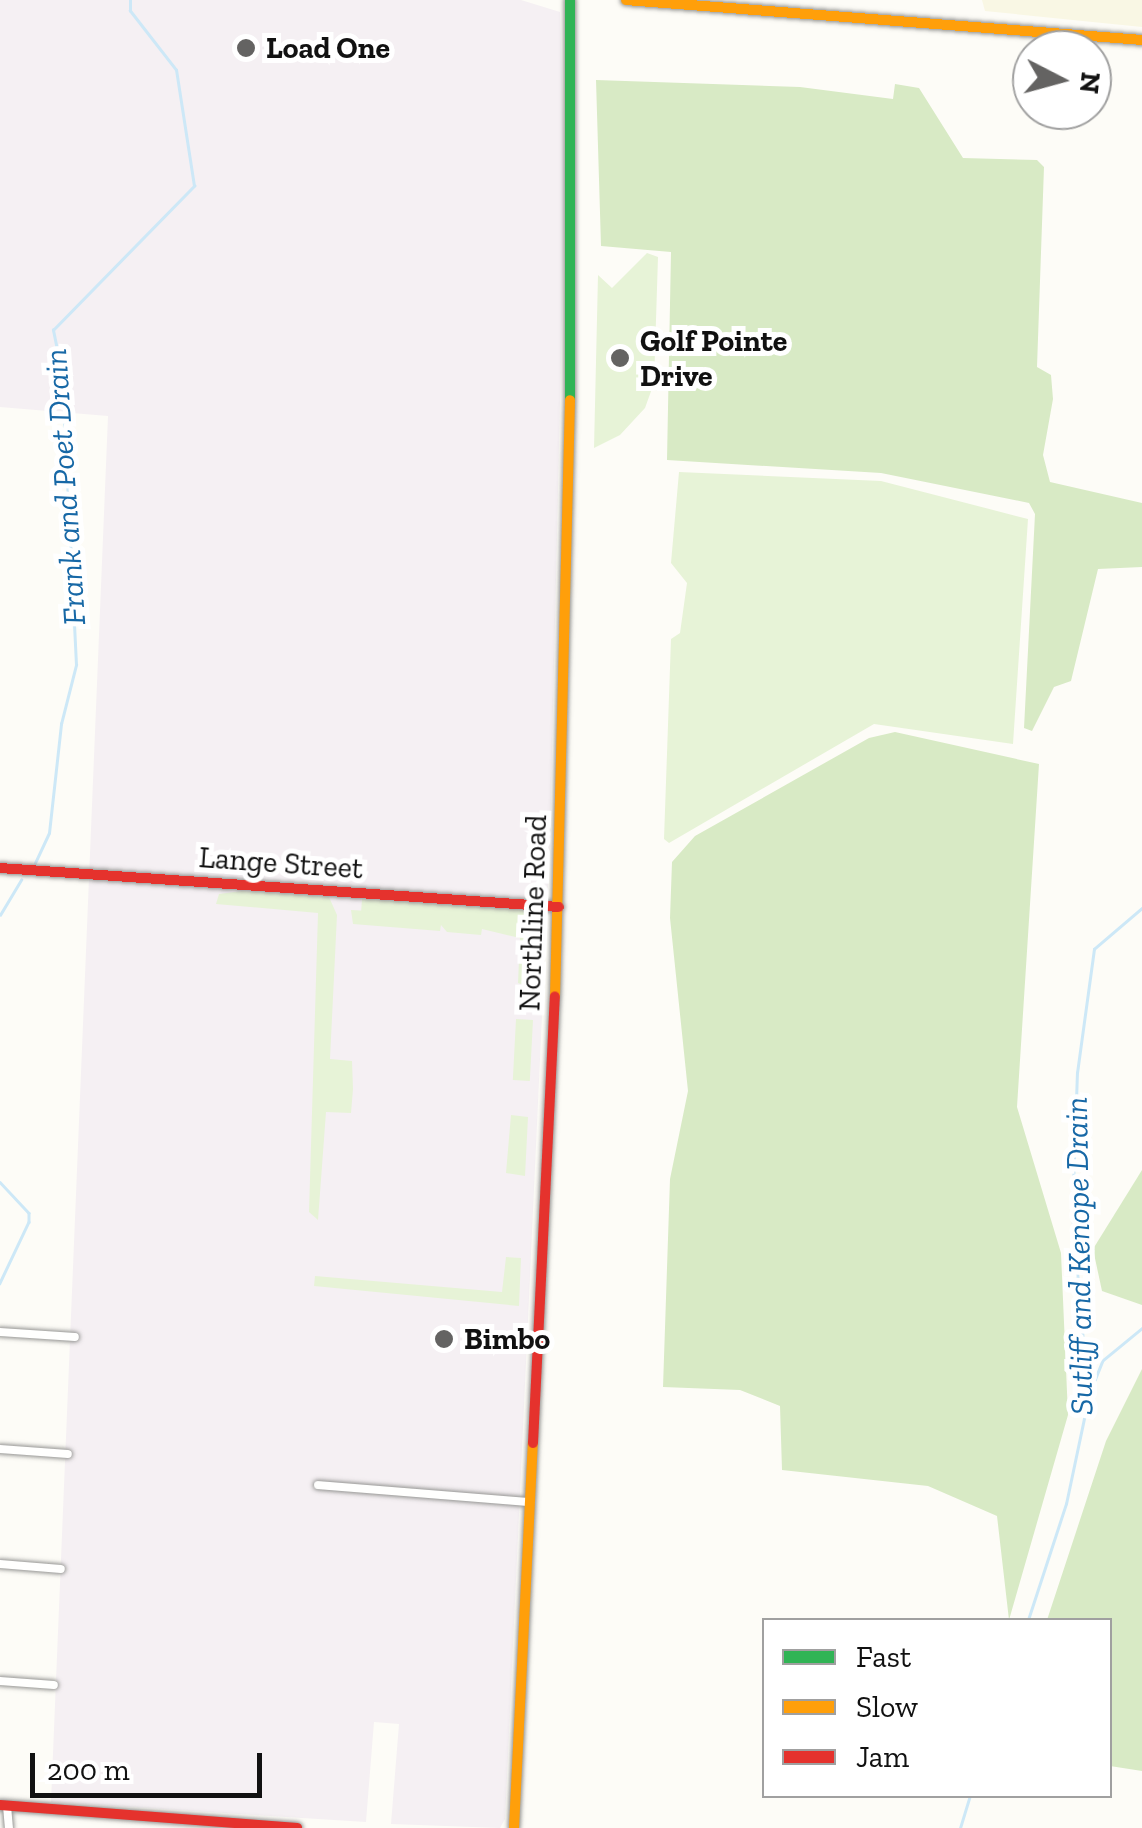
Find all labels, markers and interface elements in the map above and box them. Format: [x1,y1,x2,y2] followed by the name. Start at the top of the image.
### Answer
[266,30,390,66] place label: Load One
[1012,30,1112,130] north arrow
[235,37,257,59] marker: Load One
[1073,71,1108,95] text: N
[640,323,787,394] place label: Golf Pointe Drive
[36,347,94,627] water label: Frank and Poet Drain
[609,347,631,369] marker: Golf Pointe Drive
[512,814,554,1012] street label: Northline Road
[198,839,364,887] street label: Lange Street
[1057,1097,1101,1415] water label: Sutliff and Kenope Drain
[464,1321,550,1357] place label: Bimbo
[433,1328,455,1350] marker: Bimbo
[762,1618,1112,1798] legend
[856,1639,911,1675] text: Fast
[856,1689,918,1725] text: Slow
[35,1733,268,1795] scale bar
[856,1739,909,1775] text: Jam
[47,1752,130,1788] text: 200 m

